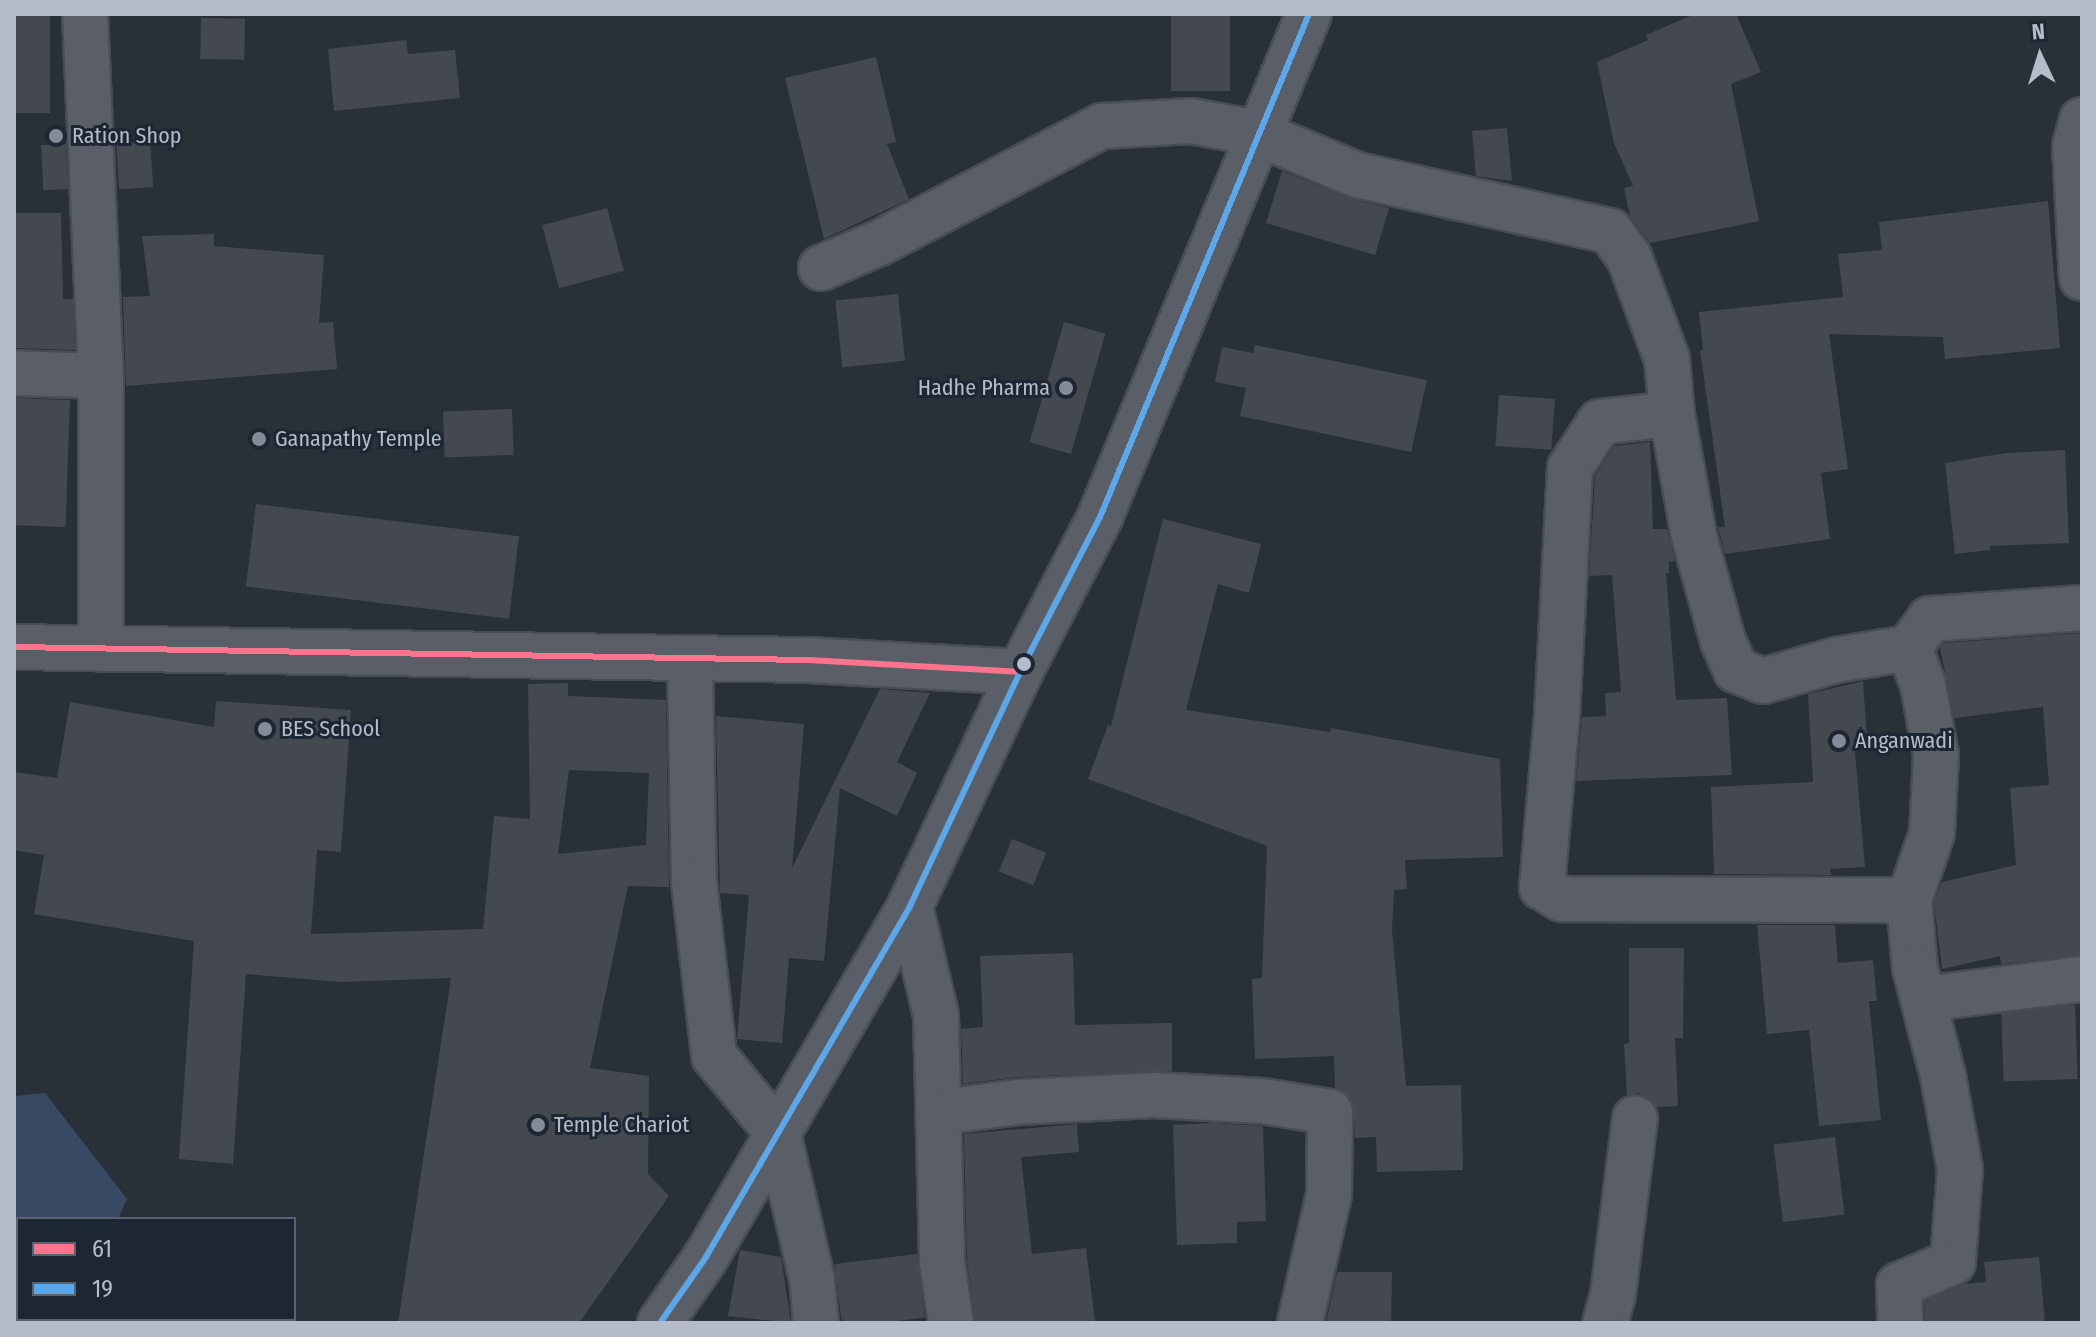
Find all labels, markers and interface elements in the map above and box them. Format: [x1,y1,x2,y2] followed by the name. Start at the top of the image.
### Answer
[2000,16,2080,96] north arrow
[2031,18,2046,45] text: N
[72,123,181,149] place label: Ration Shop
[47,127,65,145] marker: Ration Shop
[918,375,1050,401] place label: Hadhe Pharma
[1057,379,1075,397] marker: Hadhe Pharma
[275,426,442,452] place label: Ganapathy Temple
[250,430,268,448] marker: Ganapathy Temple
[1016,656,1032,672] unlabelled marker
[281,716,380,742] place label: BES School
[256,720,274,738] marker: BES School
[1855,728,1953,754] place label: Anganwadi
[1830,732,1848,750] marker: Anganwadi
[554,1112,690,1138] place label: Temple Chariot
[529,1116,547,1134] marker: Temple Chariot
[16,1217,296,1321] legend
[92,1235,112,1263] text: 61
[92,1275,113,1303] text: 19

